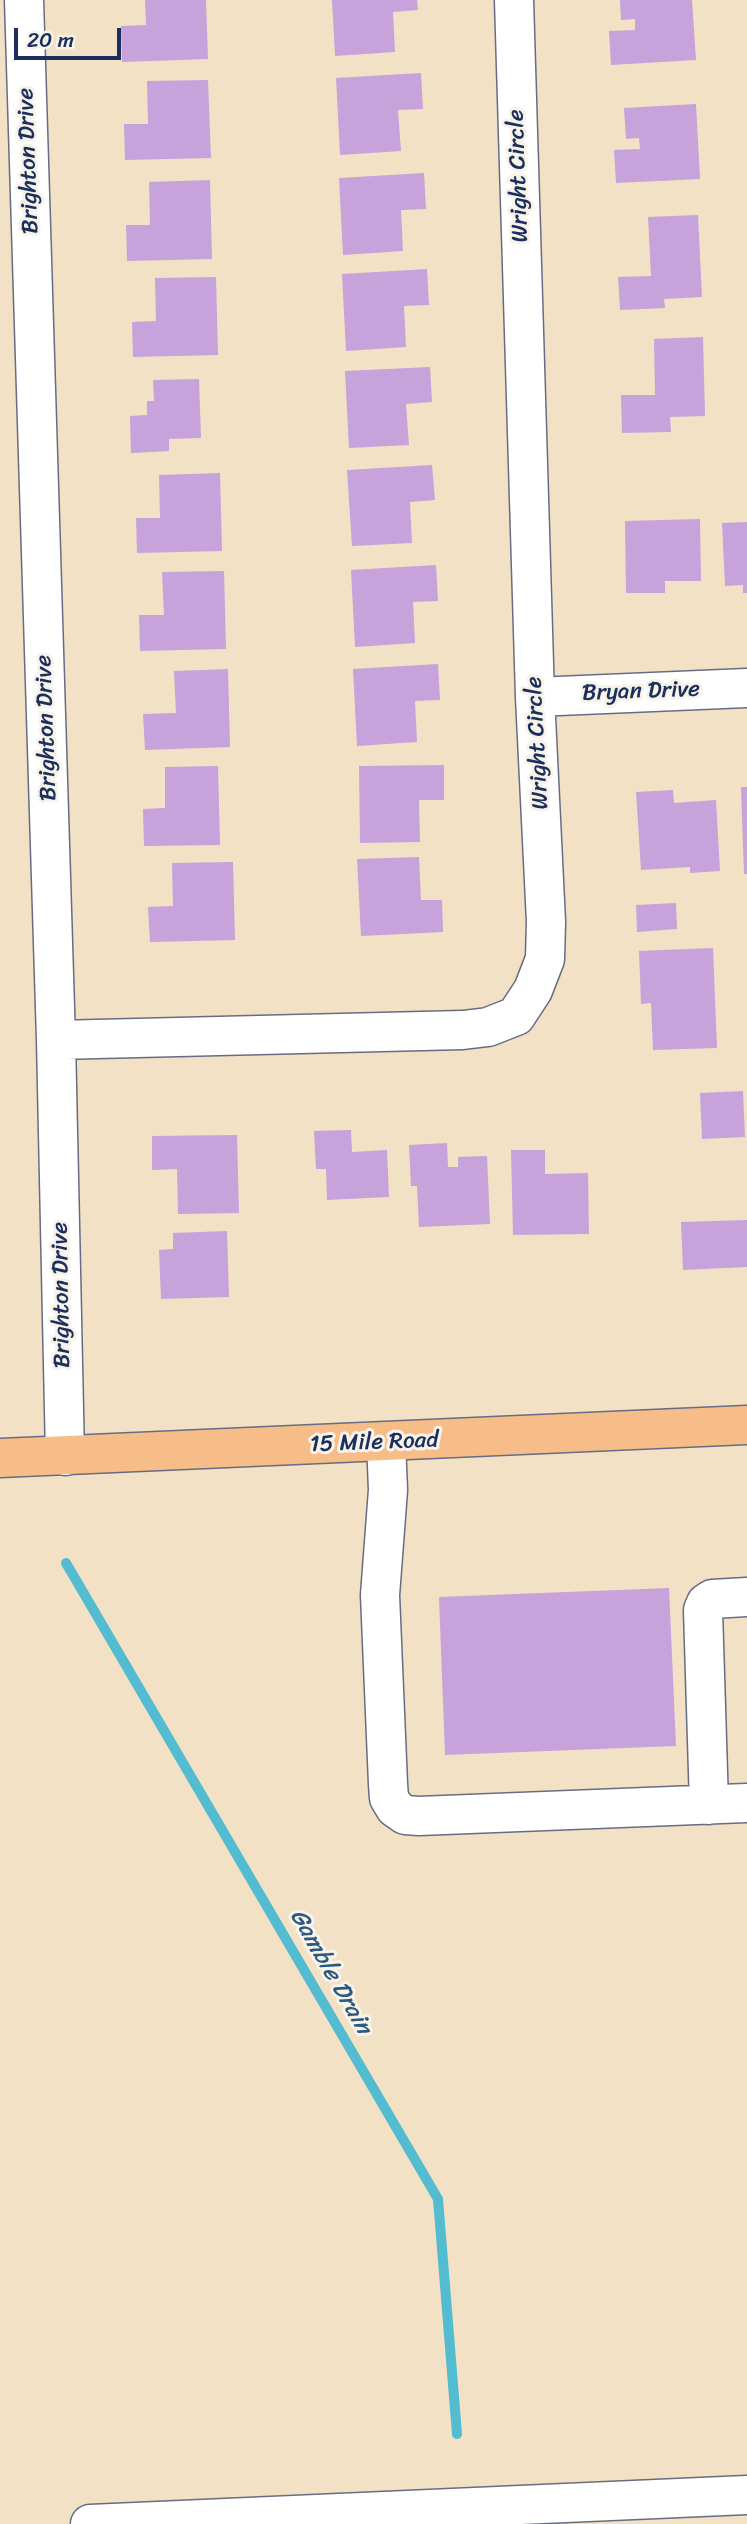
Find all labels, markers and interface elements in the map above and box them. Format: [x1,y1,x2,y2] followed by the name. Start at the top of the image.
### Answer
[18,14,124,58] scale bar
[27,21,74,59] text: 20 m
[13,88,45,234] street label: Brighton Drive
[503,109,535,243] street label: Wright Circle
[31,655,63,801] street label: Brighton Drive
[521,676,555,810] street label: Wright Circle
[582,676,700,708] street label: Bryan Drive
[47,1222,77,1368] street label: Brighton Drive
[309,1427,439,1459] street label: 15 Mile Road
[283,1904,377,2040] water label: Gamble Drain

